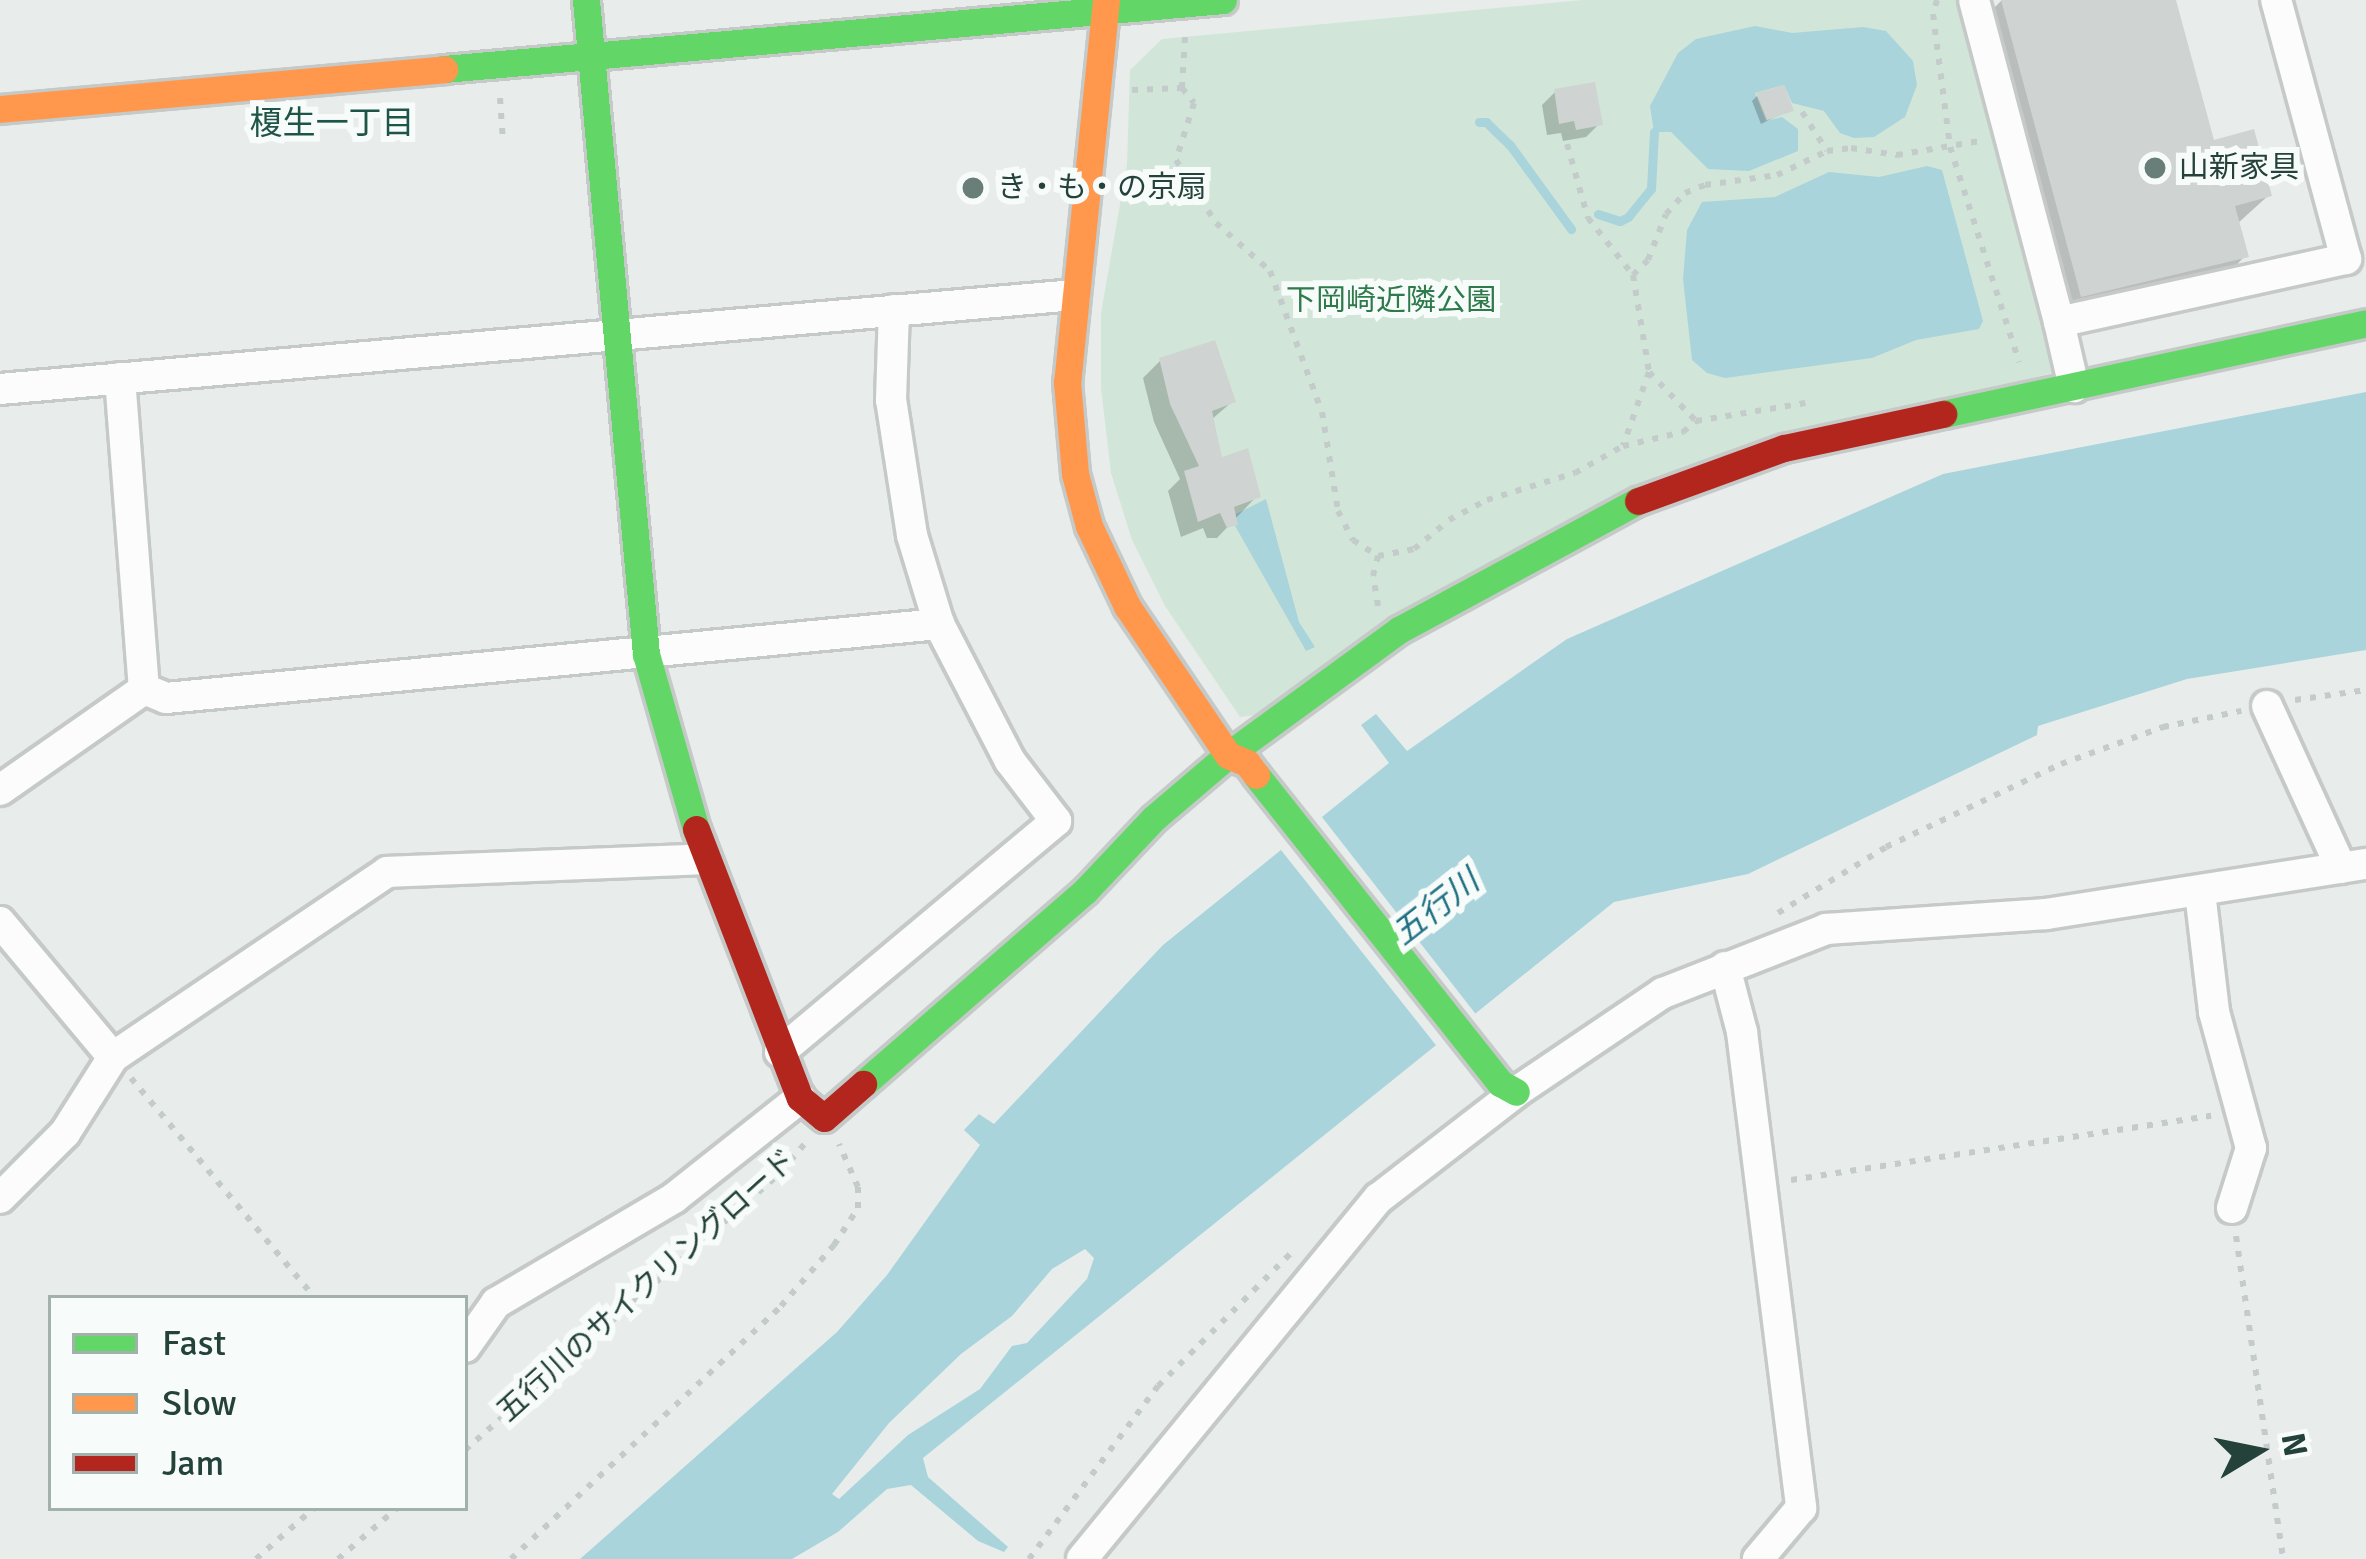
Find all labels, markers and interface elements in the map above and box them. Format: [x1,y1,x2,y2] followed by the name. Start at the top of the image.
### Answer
[250,104,414,144] district label: 榎生一丁目
[2179,150,2299,186] place label: 山新家具
[2142,155,2168,181] marker: 山新家具
[997,170,1207,206] place label: き・も・の京扇
[960,175,986,201] marker: き・も・の京扇
[1286,283,1496,319] park label: 下岡崎近隣公園
[1385,862,1487,954] water label: 五行川
[490,1142,804,1430] street label: 五行川のサイクリングロード
[48,1295,468,1511] legend
[162,1321,226,1366] text: Fast
[162,1381,237,1426] text: Slow
[2198,1391,2318,1511] north arrow
[2272,1430,2316,1460] text: N
[162,1441,224,1486] text: Jam

